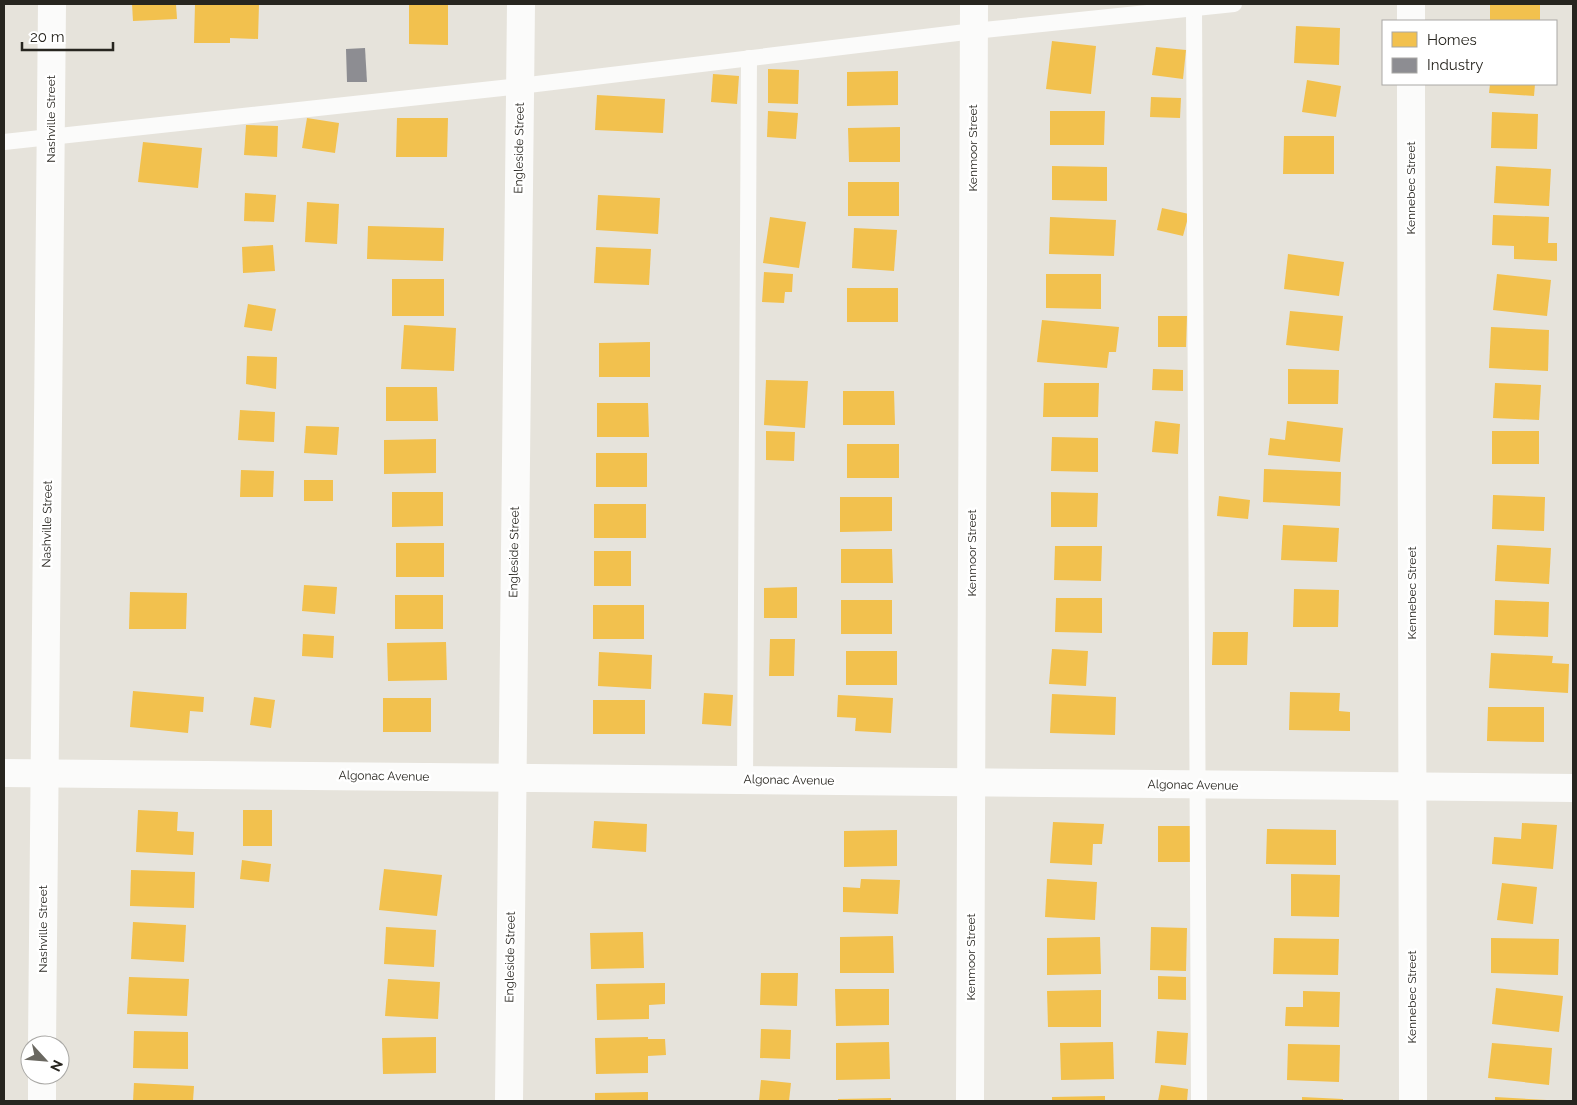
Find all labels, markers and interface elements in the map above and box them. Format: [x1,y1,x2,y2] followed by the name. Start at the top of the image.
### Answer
[22,20,114,52] scale bar
[1382,20,1557,85] legend
[30,28,65,46] text: 20 m
[1427,31,1477,49] text: Homes
[1427,56,1483,74] text: Industry
[44,75,58,163] street label: Nashville Street
[511,102,527,194] street label: Engleside Street
[966,105,980,191] street label: Kenmoor Street
[1404,142,1418,234] street label: Kennebec Street
[39,480,55,568] street label: Nashville Street
[506,506,522,598] street label: Engleside Street
[965,510,979,596] street label: Kenmoor Street
[1405,547,1419,639] street label: Kennebec Street
[338,768,430,784] street label: Algonac Avenue
[743,772,835,788] street label: Algonac Avenue
[1147,777,1239,793] street label: Algonac Avenue
[36,885,50,973] street label: Nashville Street
[502,911,518,1003] street label: Engleside Street
[964,914,978,1000] street label: Kenmoor Street
[1405,951,1419,1043] street label: Kennebec Street
[20,1035,70,1085] north arrow
[47,1057,66,1074] text: N

